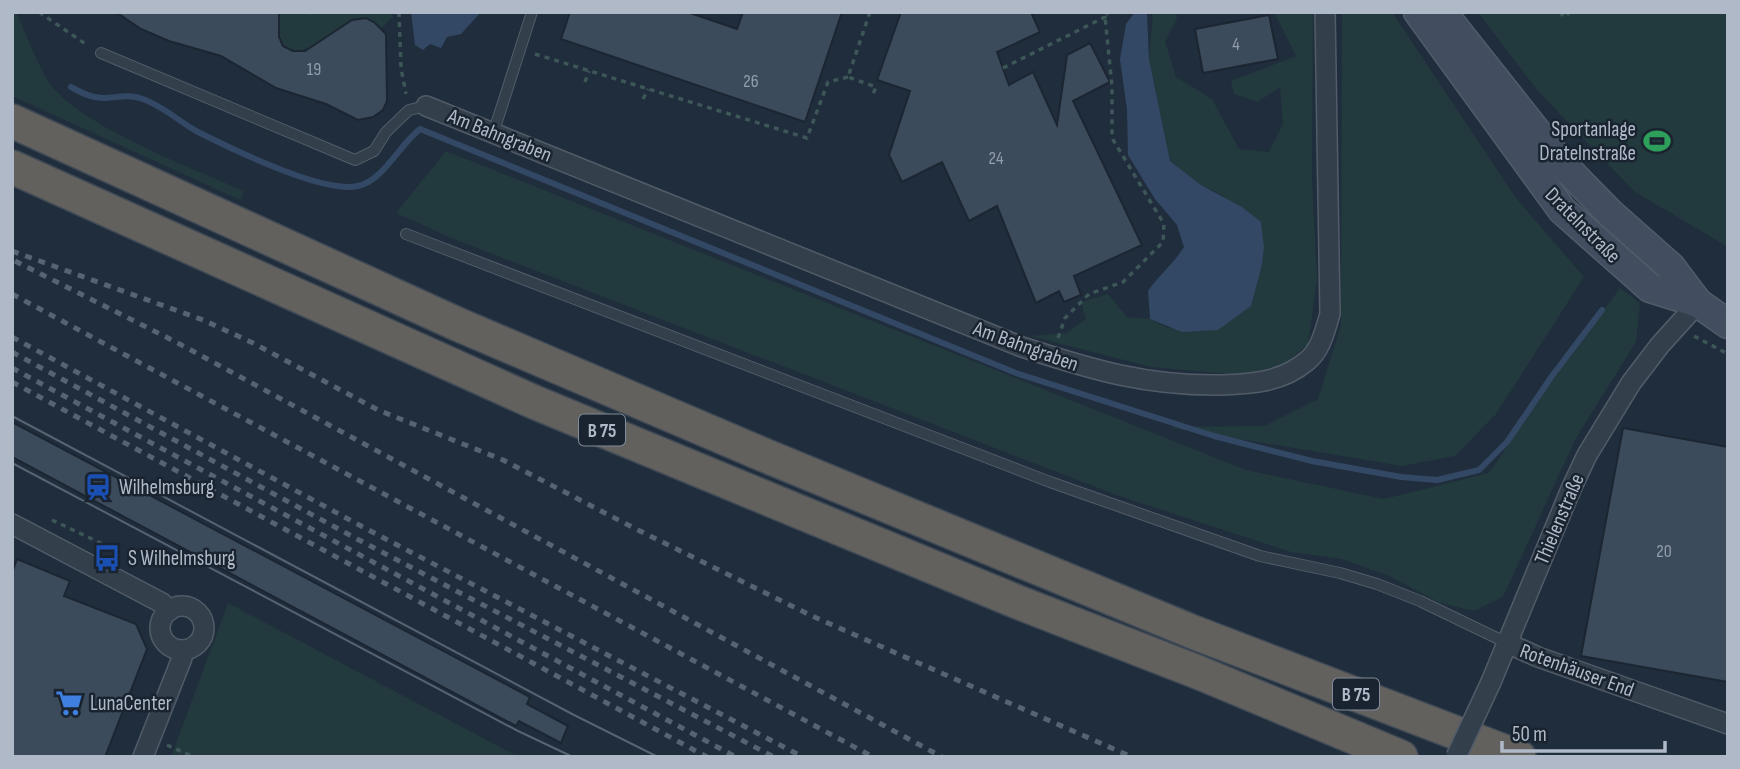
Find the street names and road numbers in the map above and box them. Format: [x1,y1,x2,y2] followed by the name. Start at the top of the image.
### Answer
[443,103,555,168] street label: Am Bahngraben
[1540,182,1626,268] street label: Dratelnstraße
[969,316,1082,377] street label: Am Bahngraben
[579,414,625,446] road number: B 75
[1529,470,1590,568] street label: Thielenstraße
[1516,638,1637,703] street label: Rotenhäuser End
[1333,678,1379,709] road number: B 75

